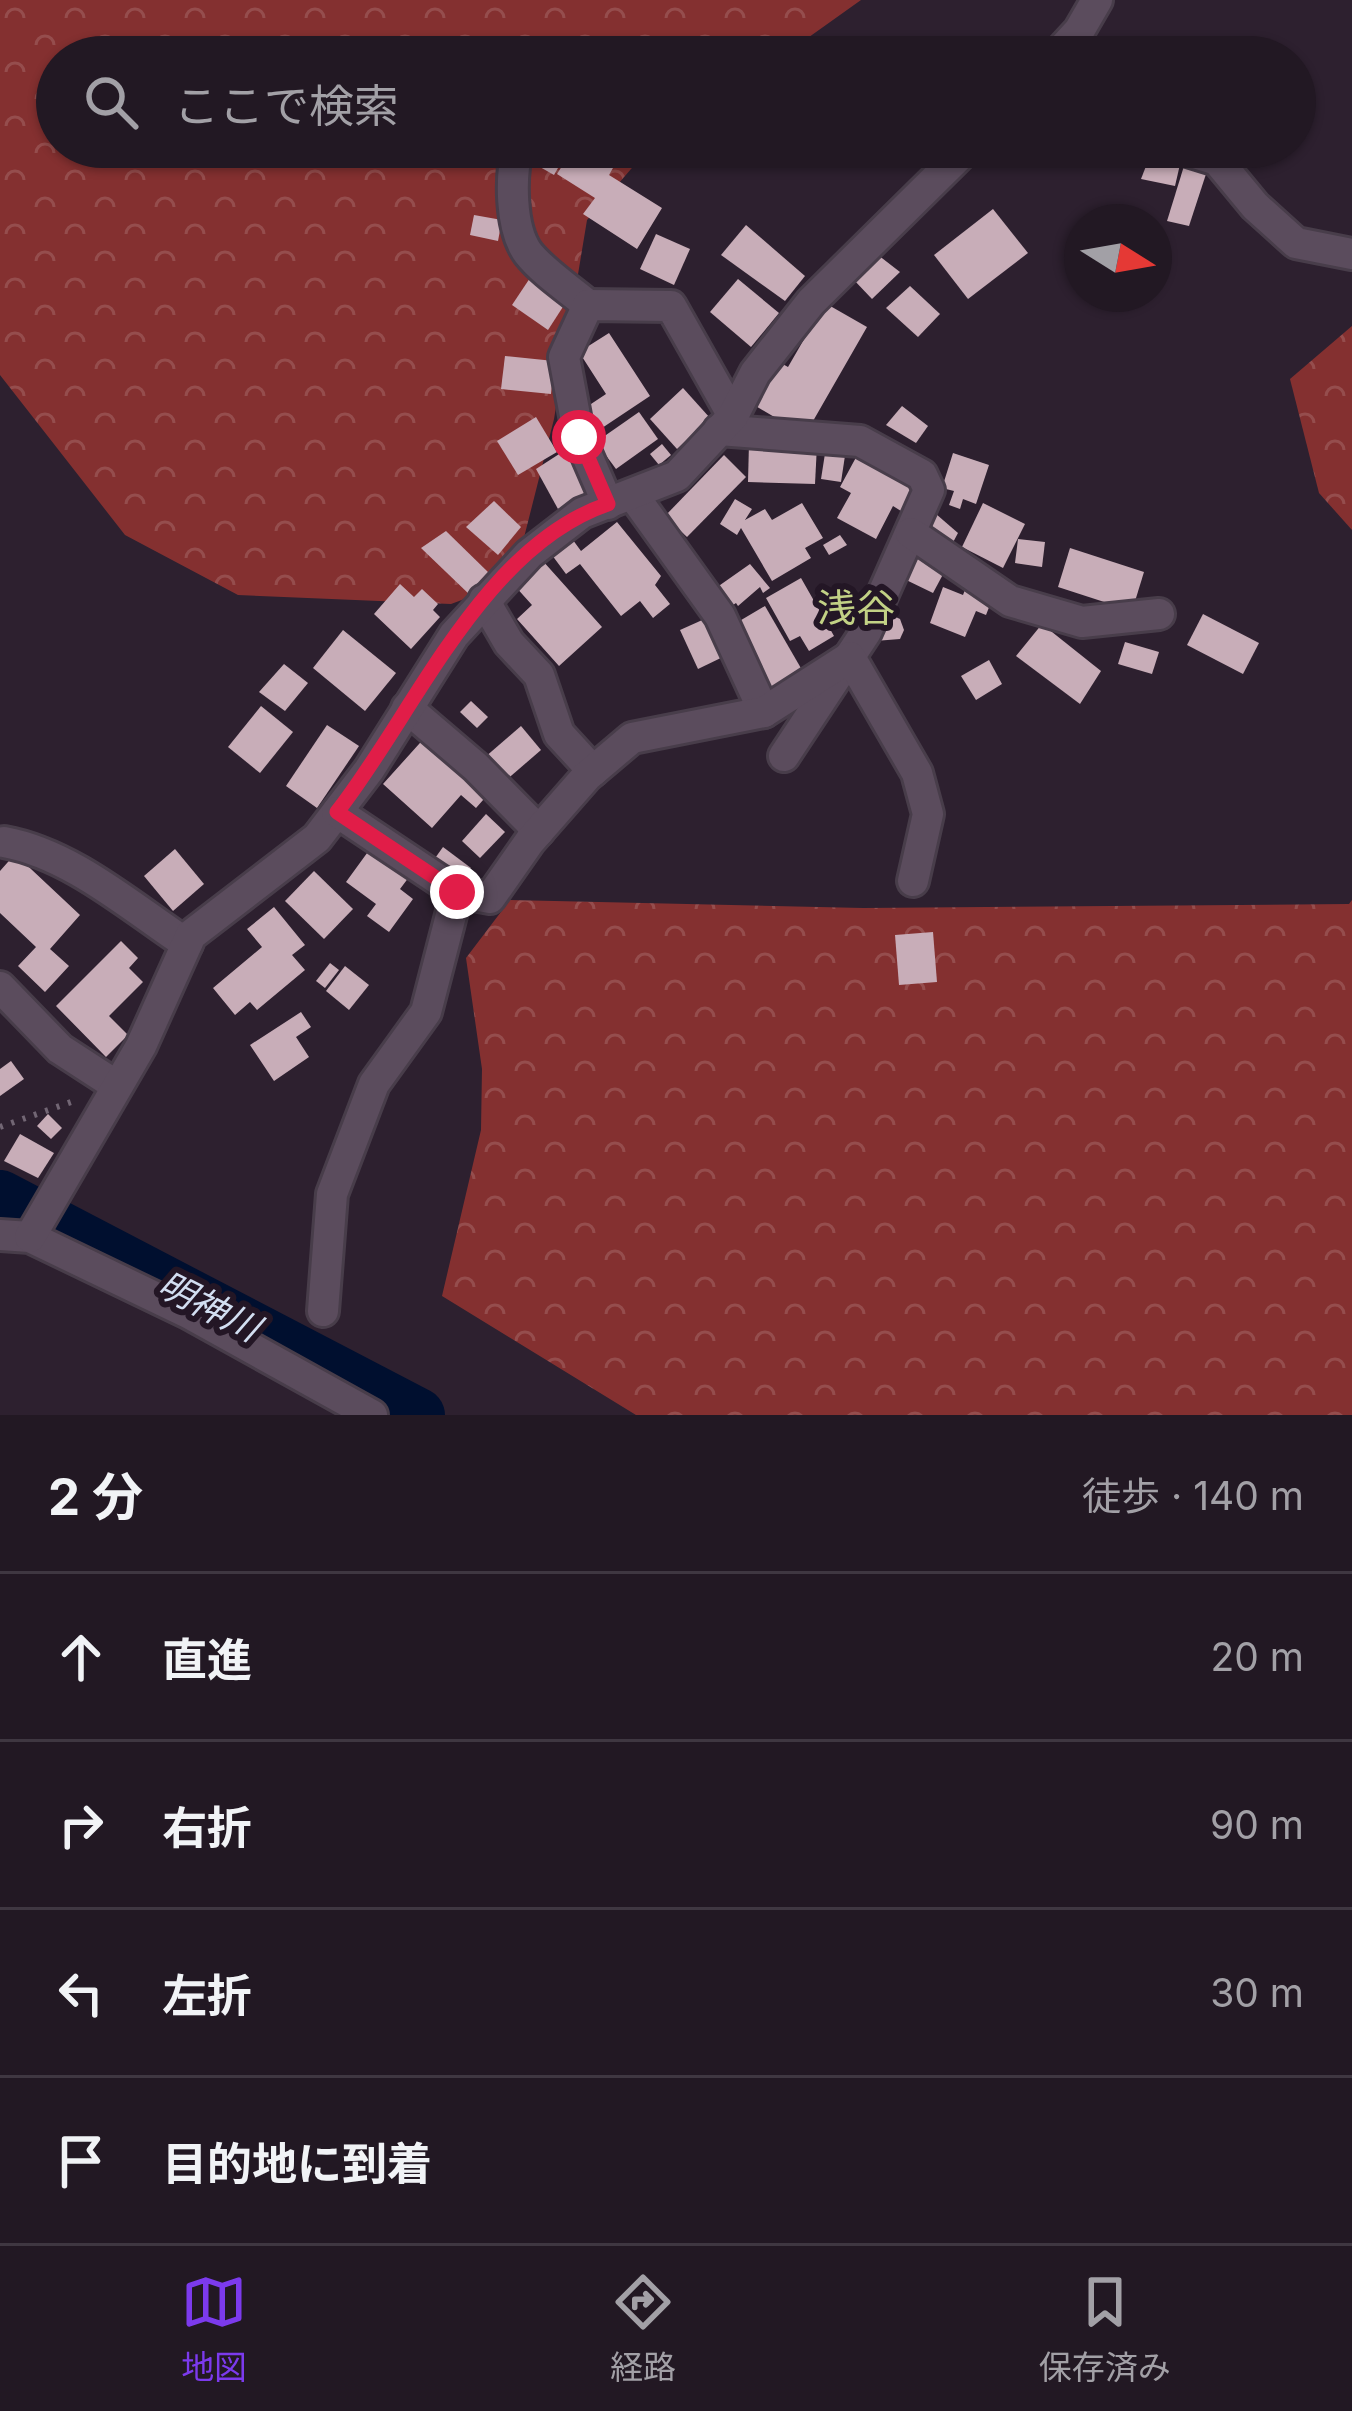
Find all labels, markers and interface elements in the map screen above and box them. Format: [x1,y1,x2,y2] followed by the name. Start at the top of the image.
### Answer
[36,36,1316,168] search box
[78,69,144,135] icon: search
[174,78,399,133] text: ここで検索
[1064,204,1172,312] north arrow
[552,410,606,464] route start
[817,584,895,631] district label: 浅谷
[430,865,484,919] route end
[151,1262,271,1352] water label: 明神川
[48,1466,143,1527] text: 2 分
[1082,1472,1304,1519] text: 徒歩 · 140 m
[48,1624,114,1690] icon: ahead
[162,1632,252,1687] text: 直進
[1210,1633,1304,1680] text: 20 m
[48,1792,114,1858] icon: right
[162,1800,252,1855] text: 右折
[1210,1801,1304,1848] text: 90 m
[48,1960,114,2026] icon: left
[162,1968,252,2023] text: 左折
[1210,1969,1304,2016] text: 30 m
[48,2128,114,2194] icon: arrive
[162,2136,432,2191] text: 目的地に到着
[181,2269,247,2389] tab: 地図
[610,2269,676,2389] tab: 経路
[1039,2269,1171,2389] tab: 保存済み

